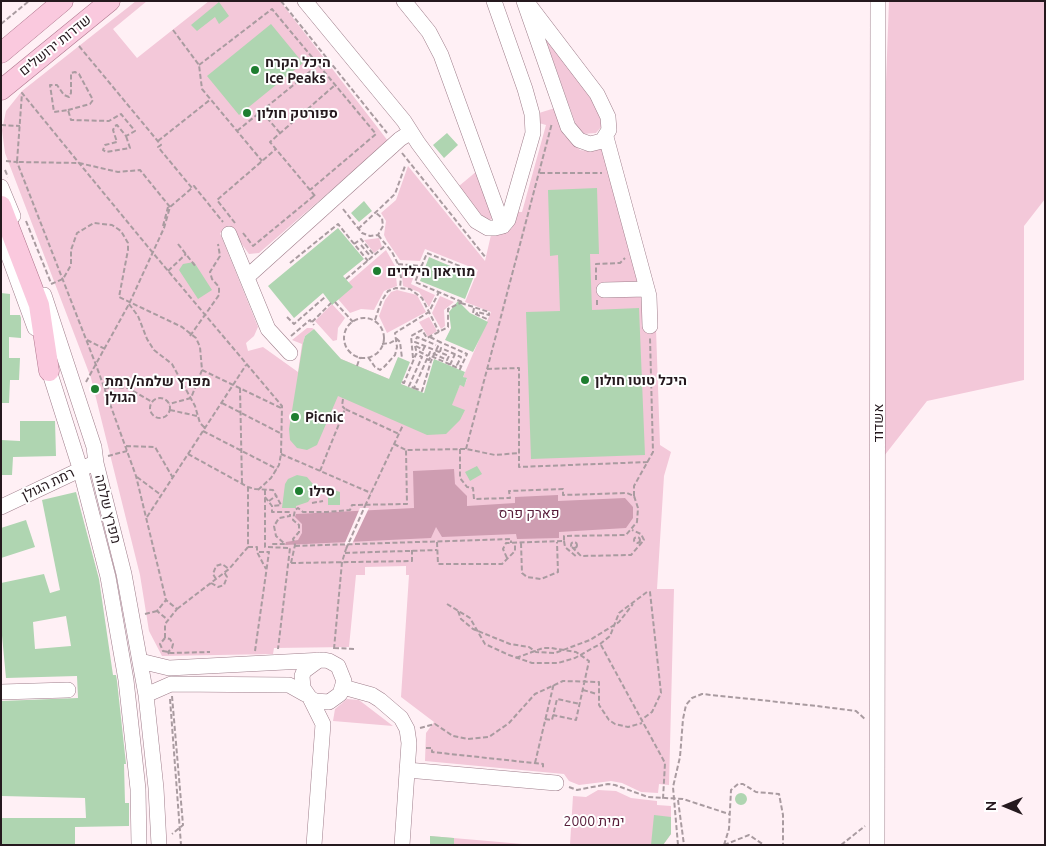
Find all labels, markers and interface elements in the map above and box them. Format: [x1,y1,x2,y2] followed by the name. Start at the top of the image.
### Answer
[16,11,94,79] street label: שדרות ירושלים
[265,54,331,86] place label: היכל הקרח Ice Peaks
[249,64,261,76] marker: היכל הקרח Ice Peaks
[257,105,338,121] place label: ספורטק חולון
[241,107,253,119] marker: ספורטק חולון
[387,263,475,279] place label: מוזיאון הילדים
[371,265,383,277] marker: מוזיאון הילדים
[595,372,687,388] place label: היכל טוטו חולון
[105,373,211,406] place label: מפרץ שלמה/רמת הגולן
[579,374,591,386] marker: היכל טוטו חולון
[89,383,101,395] marker: מפרץ שלמה/רמת הגולן
[870,404,886,442] street label: אשדוד
[305,409,344,425] place label: Picnic
[289,411,301,423] marker: Picnic
[19,464,77,504] street label: רמת הגולן
[91,473,125,545] street label: מפרץ שלמה
[309,483,335,499] place label: סילו
[293,485,305,497] marker: סילו
[498,505,560,521] park label: פארק פרס
[981,781,1031,831] north arrow
[983,801,999,811] text: N
[564,813,624,829] park label: ימית 2000

